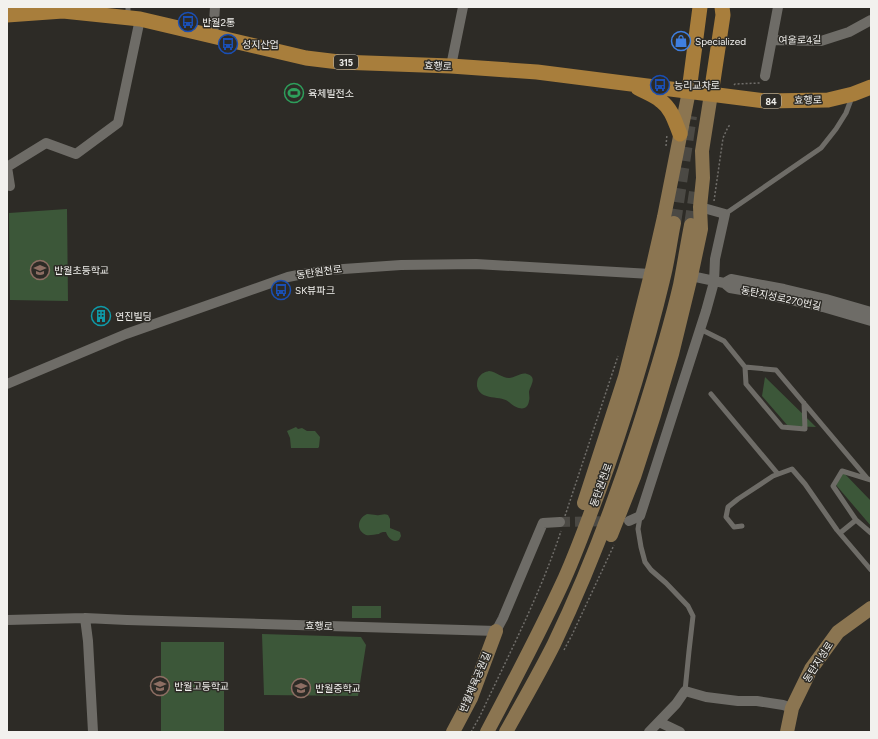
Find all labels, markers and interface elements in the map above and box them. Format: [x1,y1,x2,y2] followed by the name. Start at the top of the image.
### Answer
[177,11,199,33] bus stop icon: 반월2통
[202,16,235,29] place label: 반월2통
[670,30,692,52] shop icon: Specialized
[217,33,239,55] bus stop icon: 성지산업
[778,33,822,47] street label: 여울로4길
[695,35,746,48] place label: Specialized
[242,38,279,51] place label: 성지산업
[334,55,358,69] road number: 315
[424,59,452,73] street label: 효행로
[649,74,671,96] bus stop icon: 능리교차로
[674,79,720,92] place label: 능리교차로
[283,82,305,104] sports icon: 육체발전소
[308,87,354,100] place label: 육체발전소
[794,93,822,107] street label: 효행로
[761,94,781,108] road number: 84
[29,259,51,281] school or university icon: 반월초등학교
[295,262,343,282] street label: 동탄원천로
[54,264,109,277] place label: 반월초등학교
[270,279,292,301] bus stop icon: SK뷰파크
[740,283,822,313] street label: 동탄지성로270번길
[295,284,335,297] place label: SK뷰파크
[90,305,112,327] building icon: 연진빌딩
[115,310,152,323] place label: 연진빌딩
[587,461,615,509] street label: 동탄원천로
[305,619,333,633] street label: 효행로
[800,639,836,685] street label: 동탄지성로
[456,650,494,714] street label: 반월체육공원길
[149,675,171,697] school or university icon: 반월고등학교
[290,677,312,699] school or university icon: 반월중학교
[174,680,229,693] place label: 반월고등학교
[315,682,361,695] place label: 반월중학교

